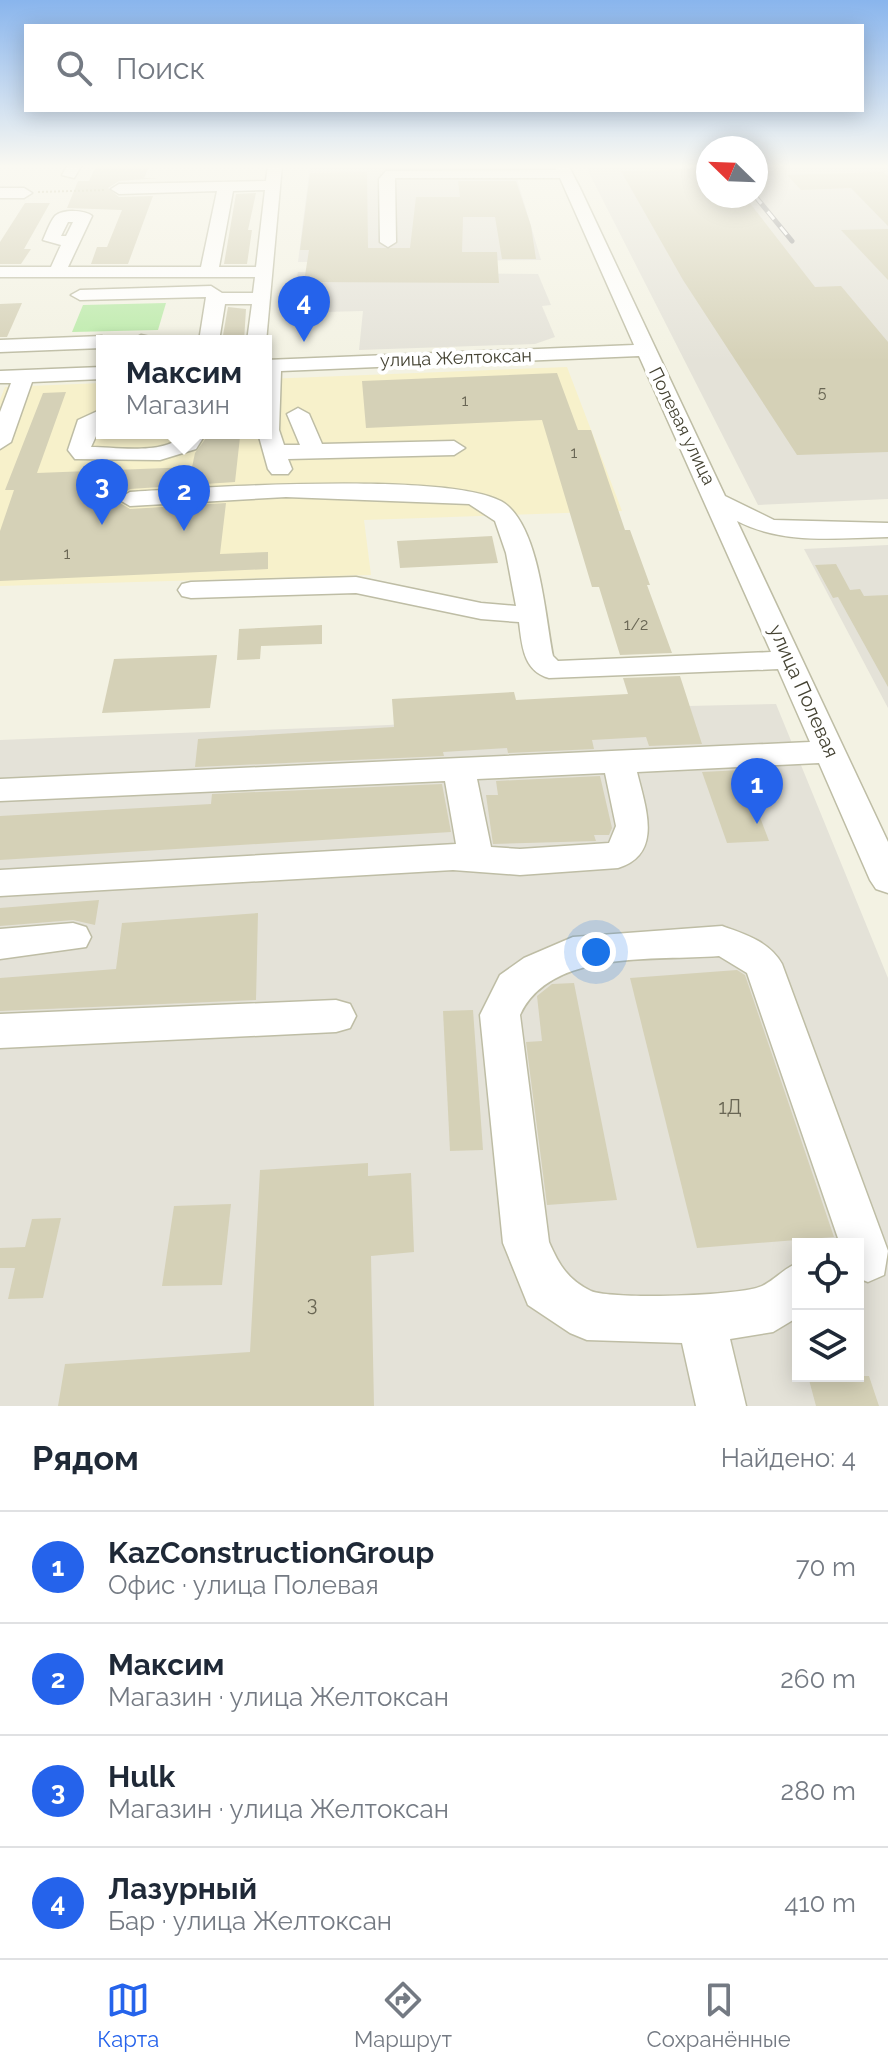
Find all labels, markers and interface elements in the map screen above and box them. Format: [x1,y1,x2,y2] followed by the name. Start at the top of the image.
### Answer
[24,24,864,112] search box
[52,46,96,90] icon: search
[116,51,205,86] text: Поиск
[696,136,768,208] north arrow
[278,276,330,342] pin: 4
[96,335,272,439] popup
[380,344,532,371] street label: улица Желтоксан
[126,355,242,390] text: Максим
[645,364,720,488] street label: Полевая улица
[818,383,827,402] house number: 5
[126,390,230,420] text: Магазин
[462,391,469,410] house number: 1
[571,443,578,462] house number: 1
[76,459,128,525] pin: 3
[158,465,210,531] pin: 2
[64,544,71,563] house number: 1
[624,615,648,634] house number: 1/2
[764,621,844,761] street label: улица Полевая
[731,758,783,824] pin: 1
[576,932,616,972] your location
[718,1095,742,1119] house number: 1Д
[792,1238,864,1382] map controls
[792,1238,864,1310] button: locate
[307,1292,317,1316] house number: 3
[792,1310,864,1382] button: layers
[32,1438,139,1478] text: Рядом
[721,1443,856,1473] text: Найдено: 4
[108,1535,434,1570] text: KazConstructionGroup
[52,1552,64,1582] text: 1
[796,1552,856,1582] text: 70 m
[108,1570,379,1600] text: Офис · улица Полевая
[108,1647,225,1682] text: Максим
[51,1664,65,1694] text: 2
[780,1664,856,1694] text: 260 m
[108,1682,449,1712] text: Магазин · улица Желтоксан
[108,1759,175,1794] text: Hulk
[51,1776,65,1806] text: 3
[781,1776,856,1806] text: 280 m
[108,1794,449,1824] text: Магазин · улица Желтоксан
[108,1871,257,1906] text: Лазурный
[51,1888,65,1918] text: 4
[784,1888,856,1918] text: 410 m
[108,1906,392,1936] text: Бар · улица Желтоксан
[97,1978,159,2052] tab: Карта
[354,1978,452,2052] tab: Маршрут
[647,1978,791,2052] tab: Сохранённые

